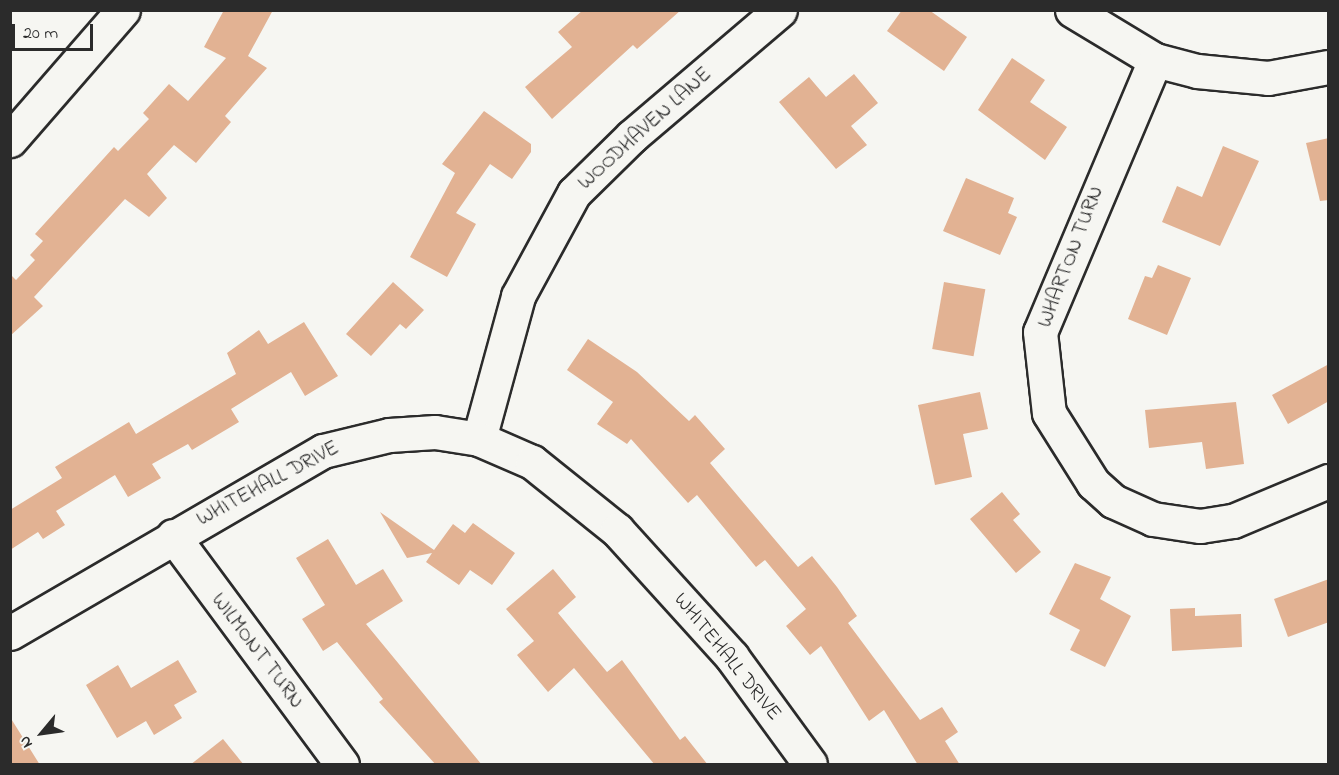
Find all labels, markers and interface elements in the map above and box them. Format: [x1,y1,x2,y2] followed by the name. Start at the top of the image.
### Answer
[15,12,96,50] scale bar
[23,21,58,47] text: 20 m
[573,62,717,196] street label: WOODHAVEN LANE
[1032,183,1110,331] street label: WHARTON TURN
[193,436,343,532] street label: WHITEHALL DRIVE
[205,588,309,714] street label: WILMONT TURN
[668,588,786,726] street label: WHITEHALL DRIVE
[12,703,72,763] north arrow
[13,731,39,752] text: N

